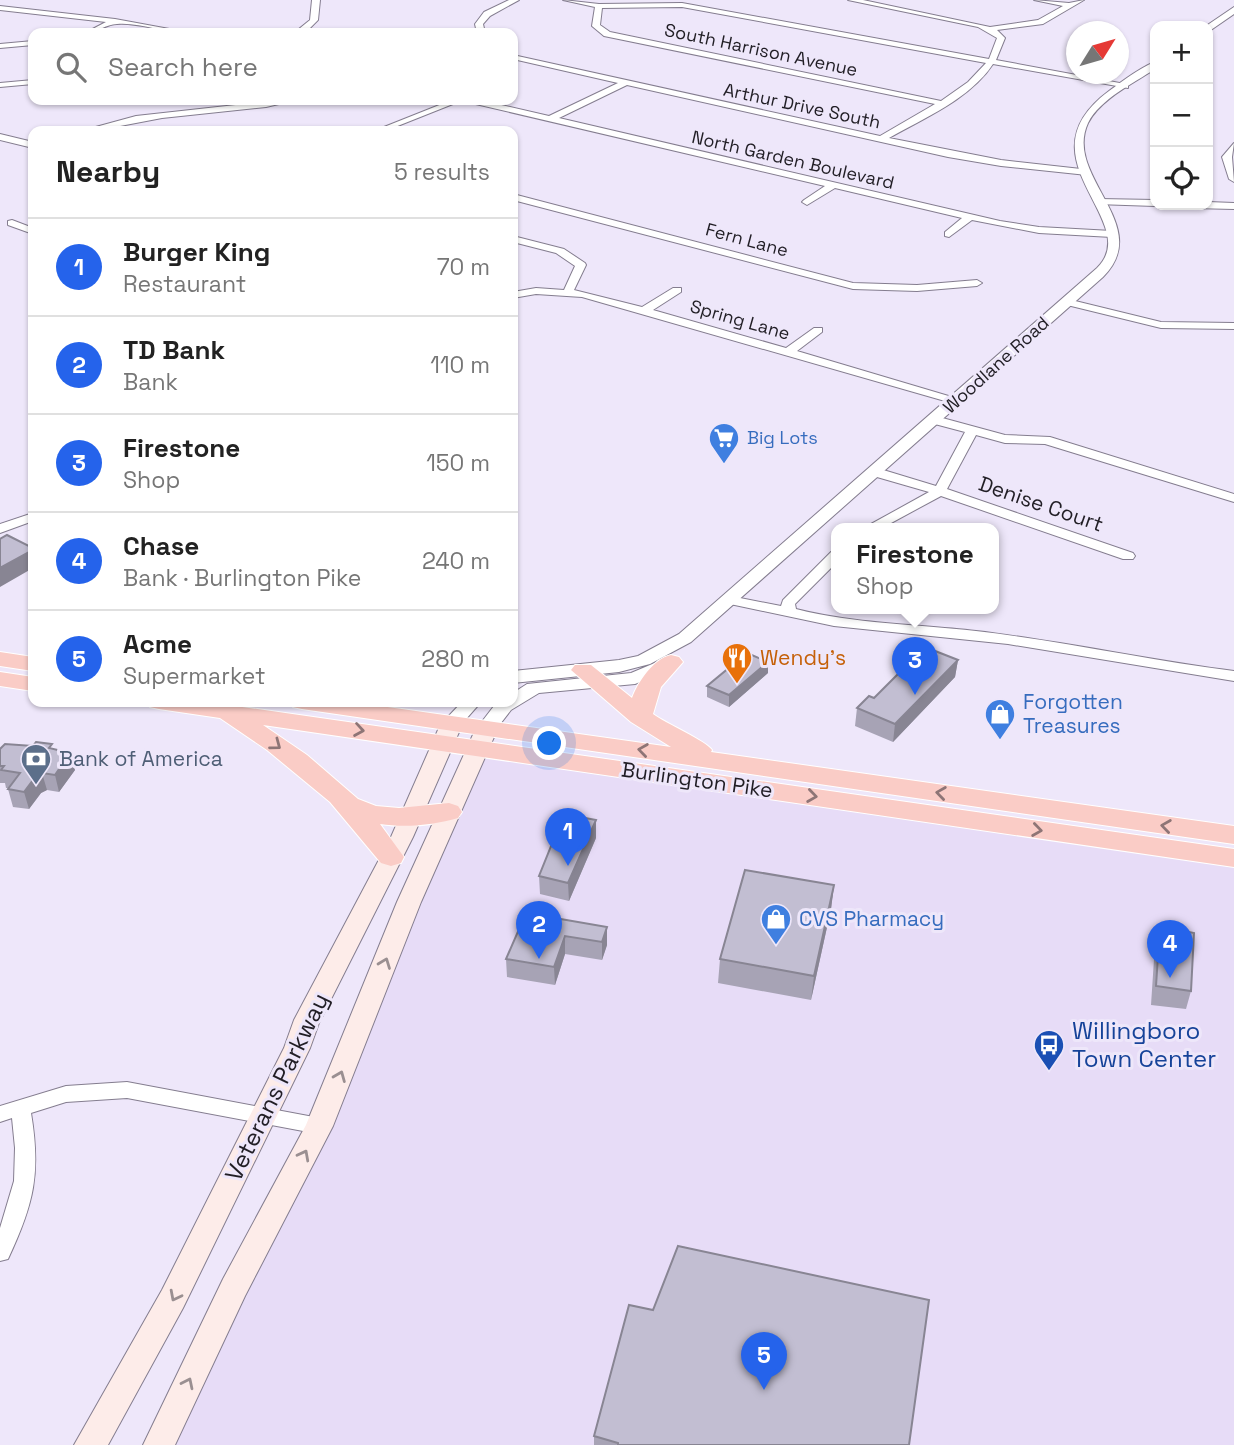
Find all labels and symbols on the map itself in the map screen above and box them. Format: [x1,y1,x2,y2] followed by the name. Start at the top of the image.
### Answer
[662,18,860,81] street label: South Harrison Avenue
[1066,21,1129,84] north arrow
[721,78,883,133] street label: Arthur Drive South
[690,125,897,194] street label: North Garden Boulevard
[703,217,791,262] street label: Fern Lane
[688,294,793,345] street label: Spring Lane
[938,311,1053,418] street label: Woodlane Road
[707,421,741,465] supermarket icon: Big Lots
[747,426,818,449] place label: Big Lots
[975,470,1107,537] street label: Denise Court
[892,637,938,695] pin: 3
[720,641,754,685] restaurant icon: Wendy's
[760,644,846,671] place label: Wendy's
[1023,688,1123,739] place label: Forgotten Treasures
[983,697,1017,741] shop icon: Forgotten Treasures
[353,722,365,737] one-way arrow
[532,726,566,760] your location
[269,736,281,749] one-way arrow
[19,742,53,786] bank icon: Bank of America
[637,743,649,758] one-way arrow
[59,745,223,772] place label: Bank of America
[620,756,775,804] street label: Burlington Pike
[935,786,947,801] one-way arrow
[806,789,818,804] one-way arrow
[545,808,591,866] pin: 1
[1161,818,1172,833] one-way arrow
[1031,822,1043,837] one-way arrow
[516,901,562,959] pin: 2
[759,902,793,946] shop icon: CVS Pharmacy
[799,905,944,932] place label: CVS Pharmacy
[1147,920,1193,978] pin: 4
[376,957,390,969] one-way arrow
[218,988,336,1186] street label: Veterans Parkway
[1072,1015,1216,1074] place label: Willingboro Town Center
[1032,1028,1066,1072] bus stop icon: Willingboro Town Center
[331,1071,345,1083] one-way arrow
[296,1150,309,1162] one-way arrow
[169,1289,183,1301] one-way arrow
[741,1332,787,1390] pin: 5
[180,1378,194,1390] one-way arrow

